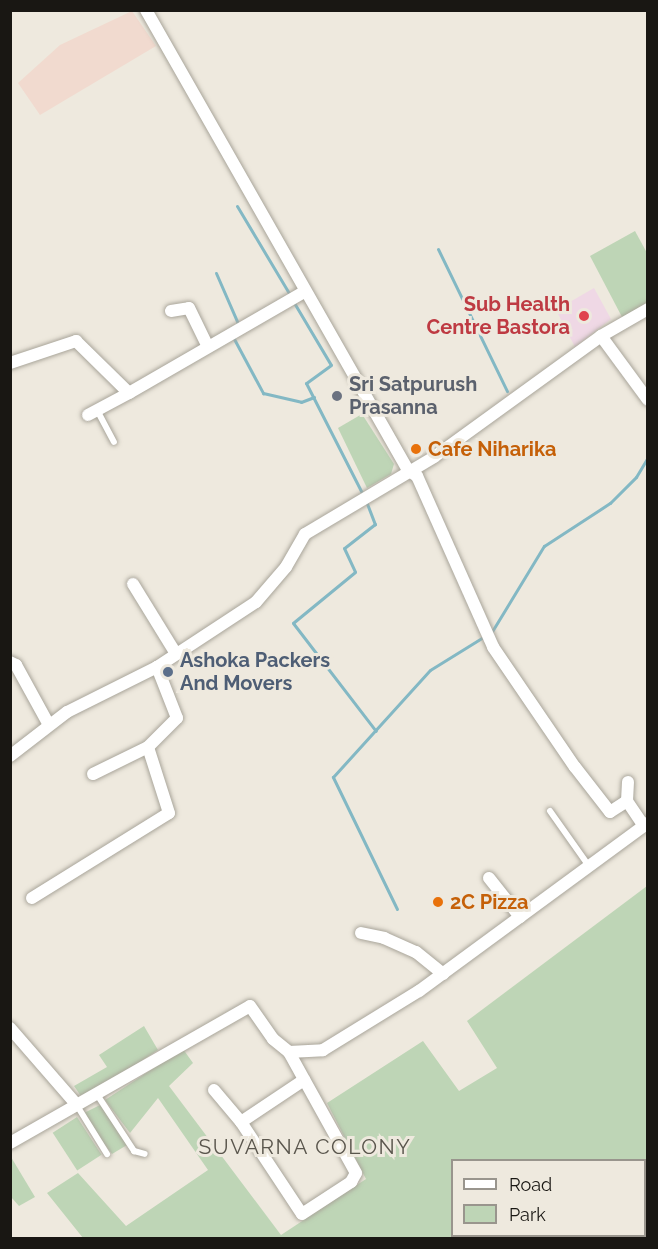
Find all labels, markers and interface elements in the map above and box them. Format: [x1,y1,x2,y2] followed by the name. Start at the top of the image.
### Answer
[427,292,570,339] place label: Sub Health Centre Bastora
[575,307,593,325] marker: Sub Health Centre Bastora
[349,372,477,419] place label: Sri Satpurush Prasanna
[330,389,344,403] marker: Sri Satpurush Prasanna
[428,437,557,461] place label: Cafe Niharika
[409,442,423,456] marker: Cafe Niharika
[180,648,330,695] place label: Ashoka Packers And Movers
[161,665,175,679] marker: Ashoka Packers And Movers
[450,890,529,914] place label: 2C Pizza
[431,895,445,909] marker: 2C Pizza
[198,1134,412,1160] district label: SUVARNA COLONY
[451,1159,646,1237] legend
[509,1174,552,1195] text: Road
[509,1204,546,1225] text: Park

